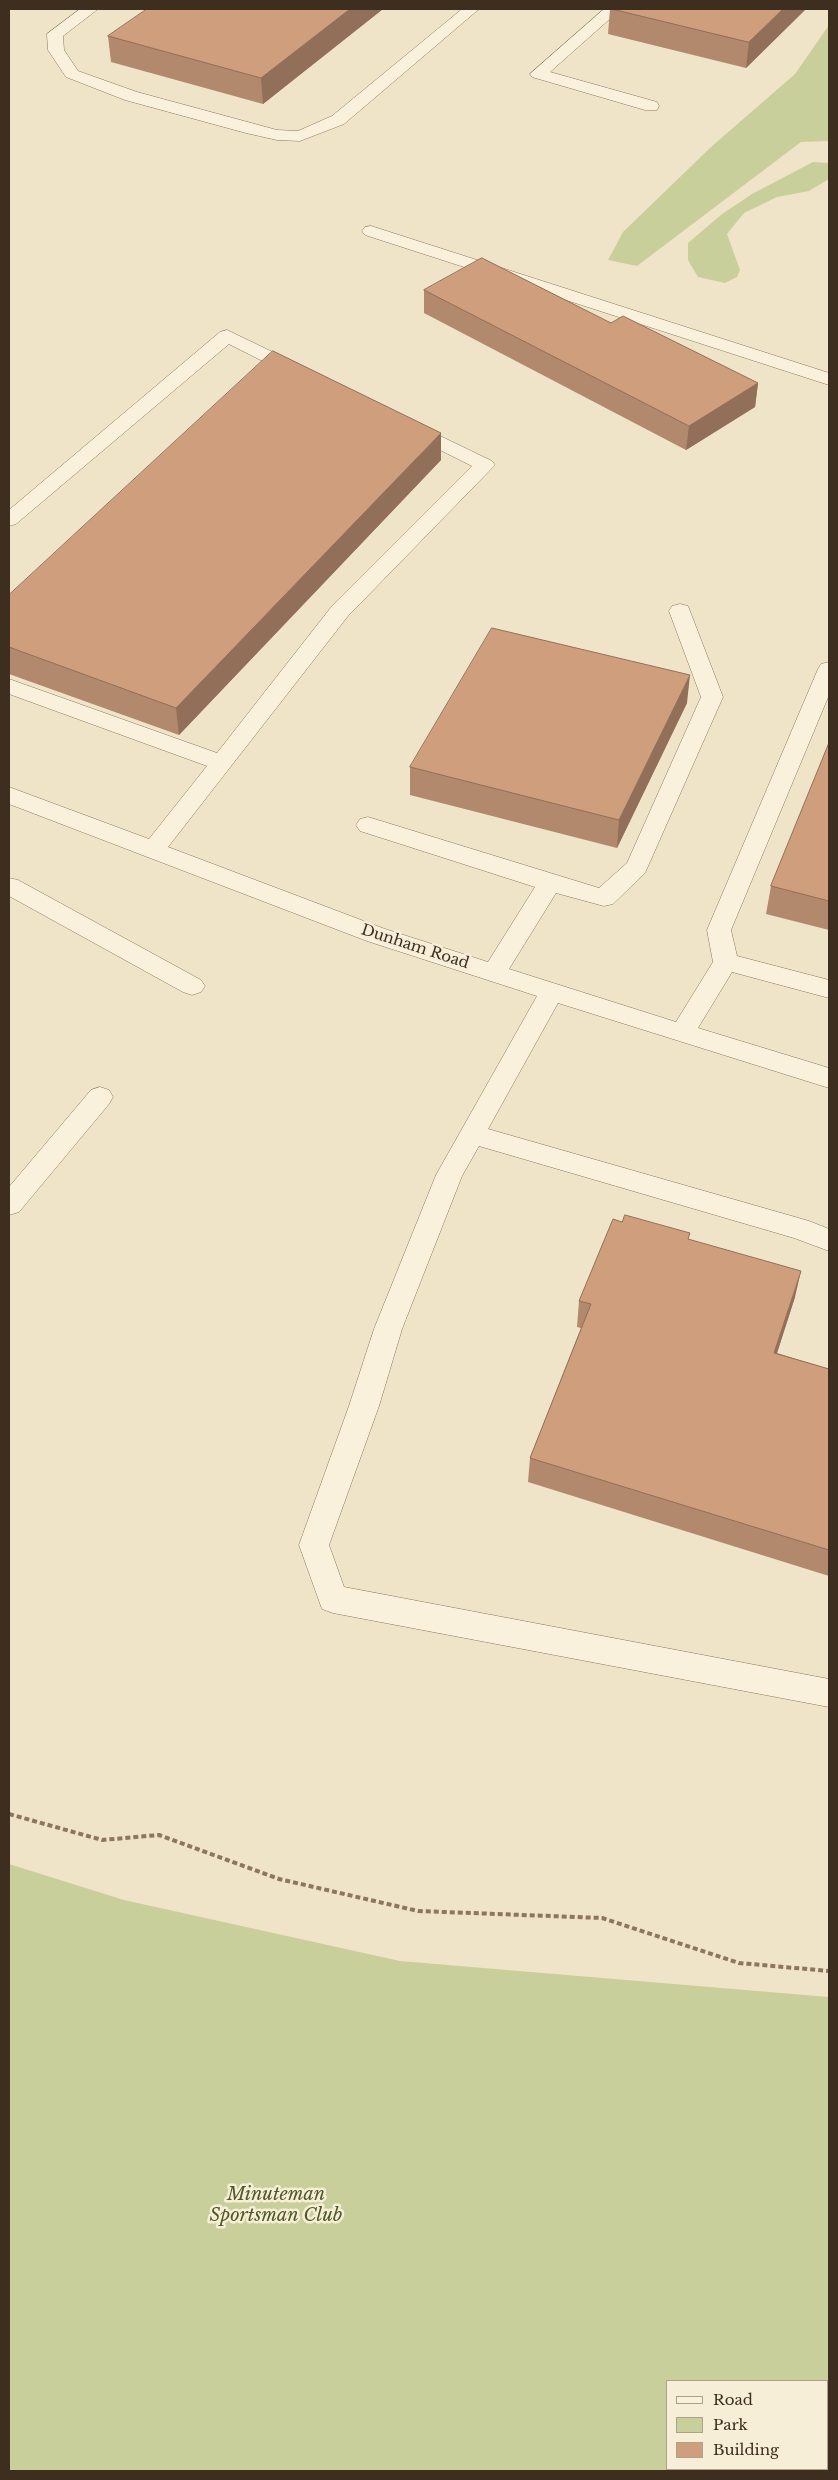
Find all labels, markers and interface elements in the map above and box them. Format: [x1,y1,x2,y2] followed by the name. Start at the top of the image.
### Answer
[359,921,471,973] street label: Dunham Road
[210,2184,342,2226] park label: Minuteman Sportsman Club
[666,2380,828,2470] legend
[713,2390,753,2409] text: Road
[713,2415,748,2434] text: Park
[713,2440,779,2459] text: Building

